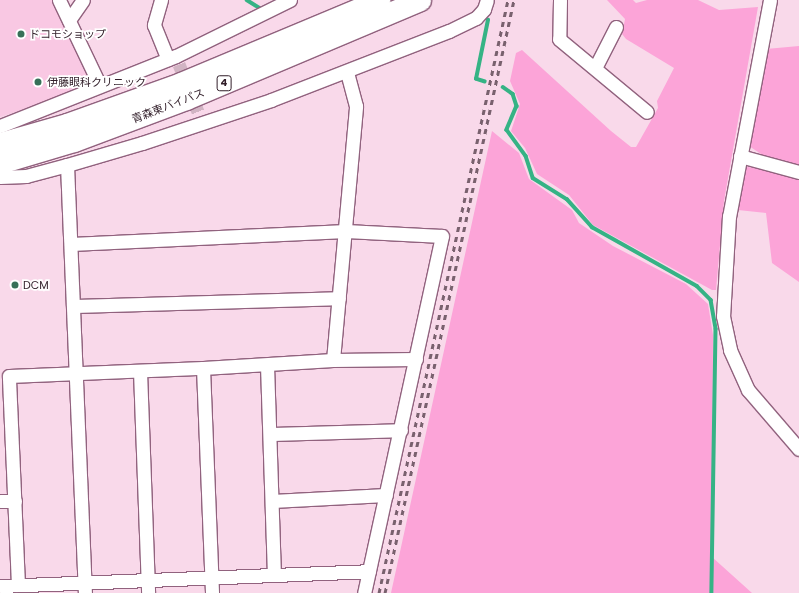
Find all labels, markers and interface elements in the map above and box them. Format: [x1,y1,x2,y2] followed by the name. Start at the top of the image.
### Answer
[29,27,106,41] place label: ドコモショップ
[16,29,26,39] marker: ドコモショップ
[47,75,146,89] place label: 伊藤眼科クリニック
[216,75,232,91] road number: 4
[32,76,44,88] marker: 伊藤眼科クリニック
[130,86,206,126] street label: 青森東バイパス
[23,278,49,292] place label: DCM
[10,280,20,290] marker: DCM

